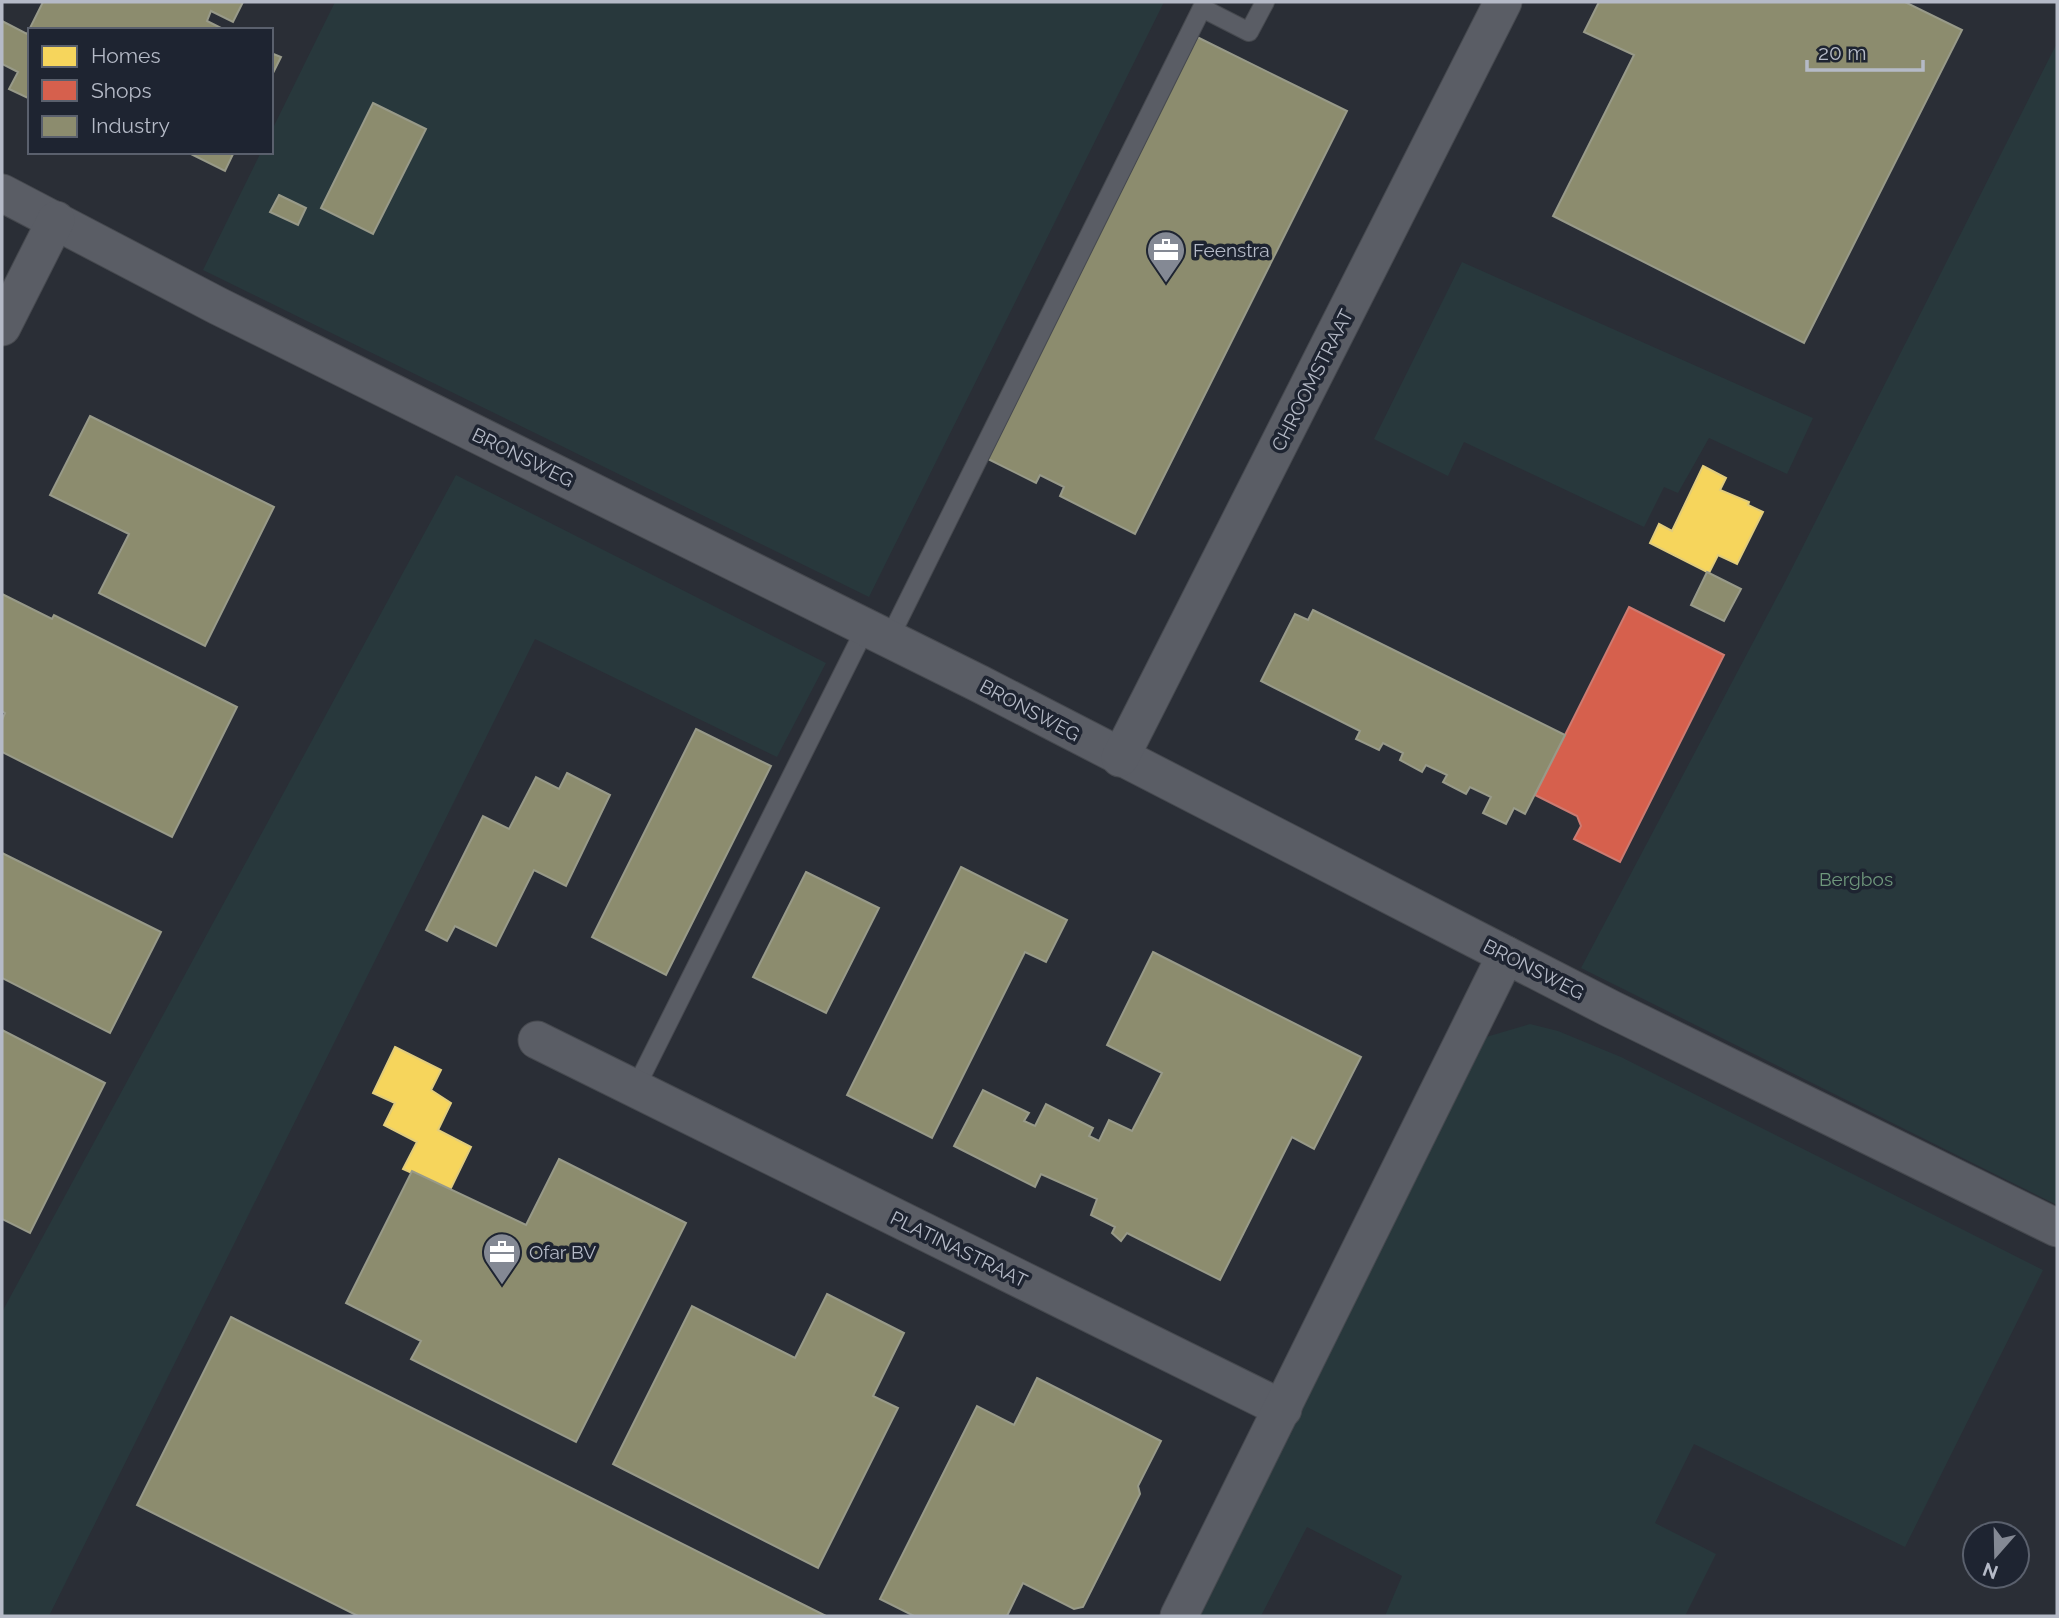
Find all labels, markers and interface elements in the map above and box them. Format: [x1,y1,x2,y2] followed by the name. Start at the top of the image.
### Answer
[28,28,273,154] legend
[1807,28,1923,72] scale bar
[1818,40,1866,65] text: 20 m
[91,43,161,68] text: Homes
[91,78,152,103] text: Shops
[91,113,170,138] text: Industry
[1145,229,1187,284] office icon: Feenstra
[1193,239,1269,261] place label: Feenstra
[1267,305,1357,455] street label: CHROOMSTRAAT
[469,423,577,491] street label: BRONSWEG
[976,674,1084,746] street label: BRONSWEG
[1819,868,1893,890] park label: Bergbos
[1480,934,1588,1004] street label: BRONSWEG
[887,1206,1031,1292] street label: PLATINASTRAAT
[481,1231,523,1286] office icon: Ofar BV
[529,1241,596,1263] place label: Ofar BV
[1961,1520,2031,1590] north arrow
[1980,1558,2001,1584] text: N

